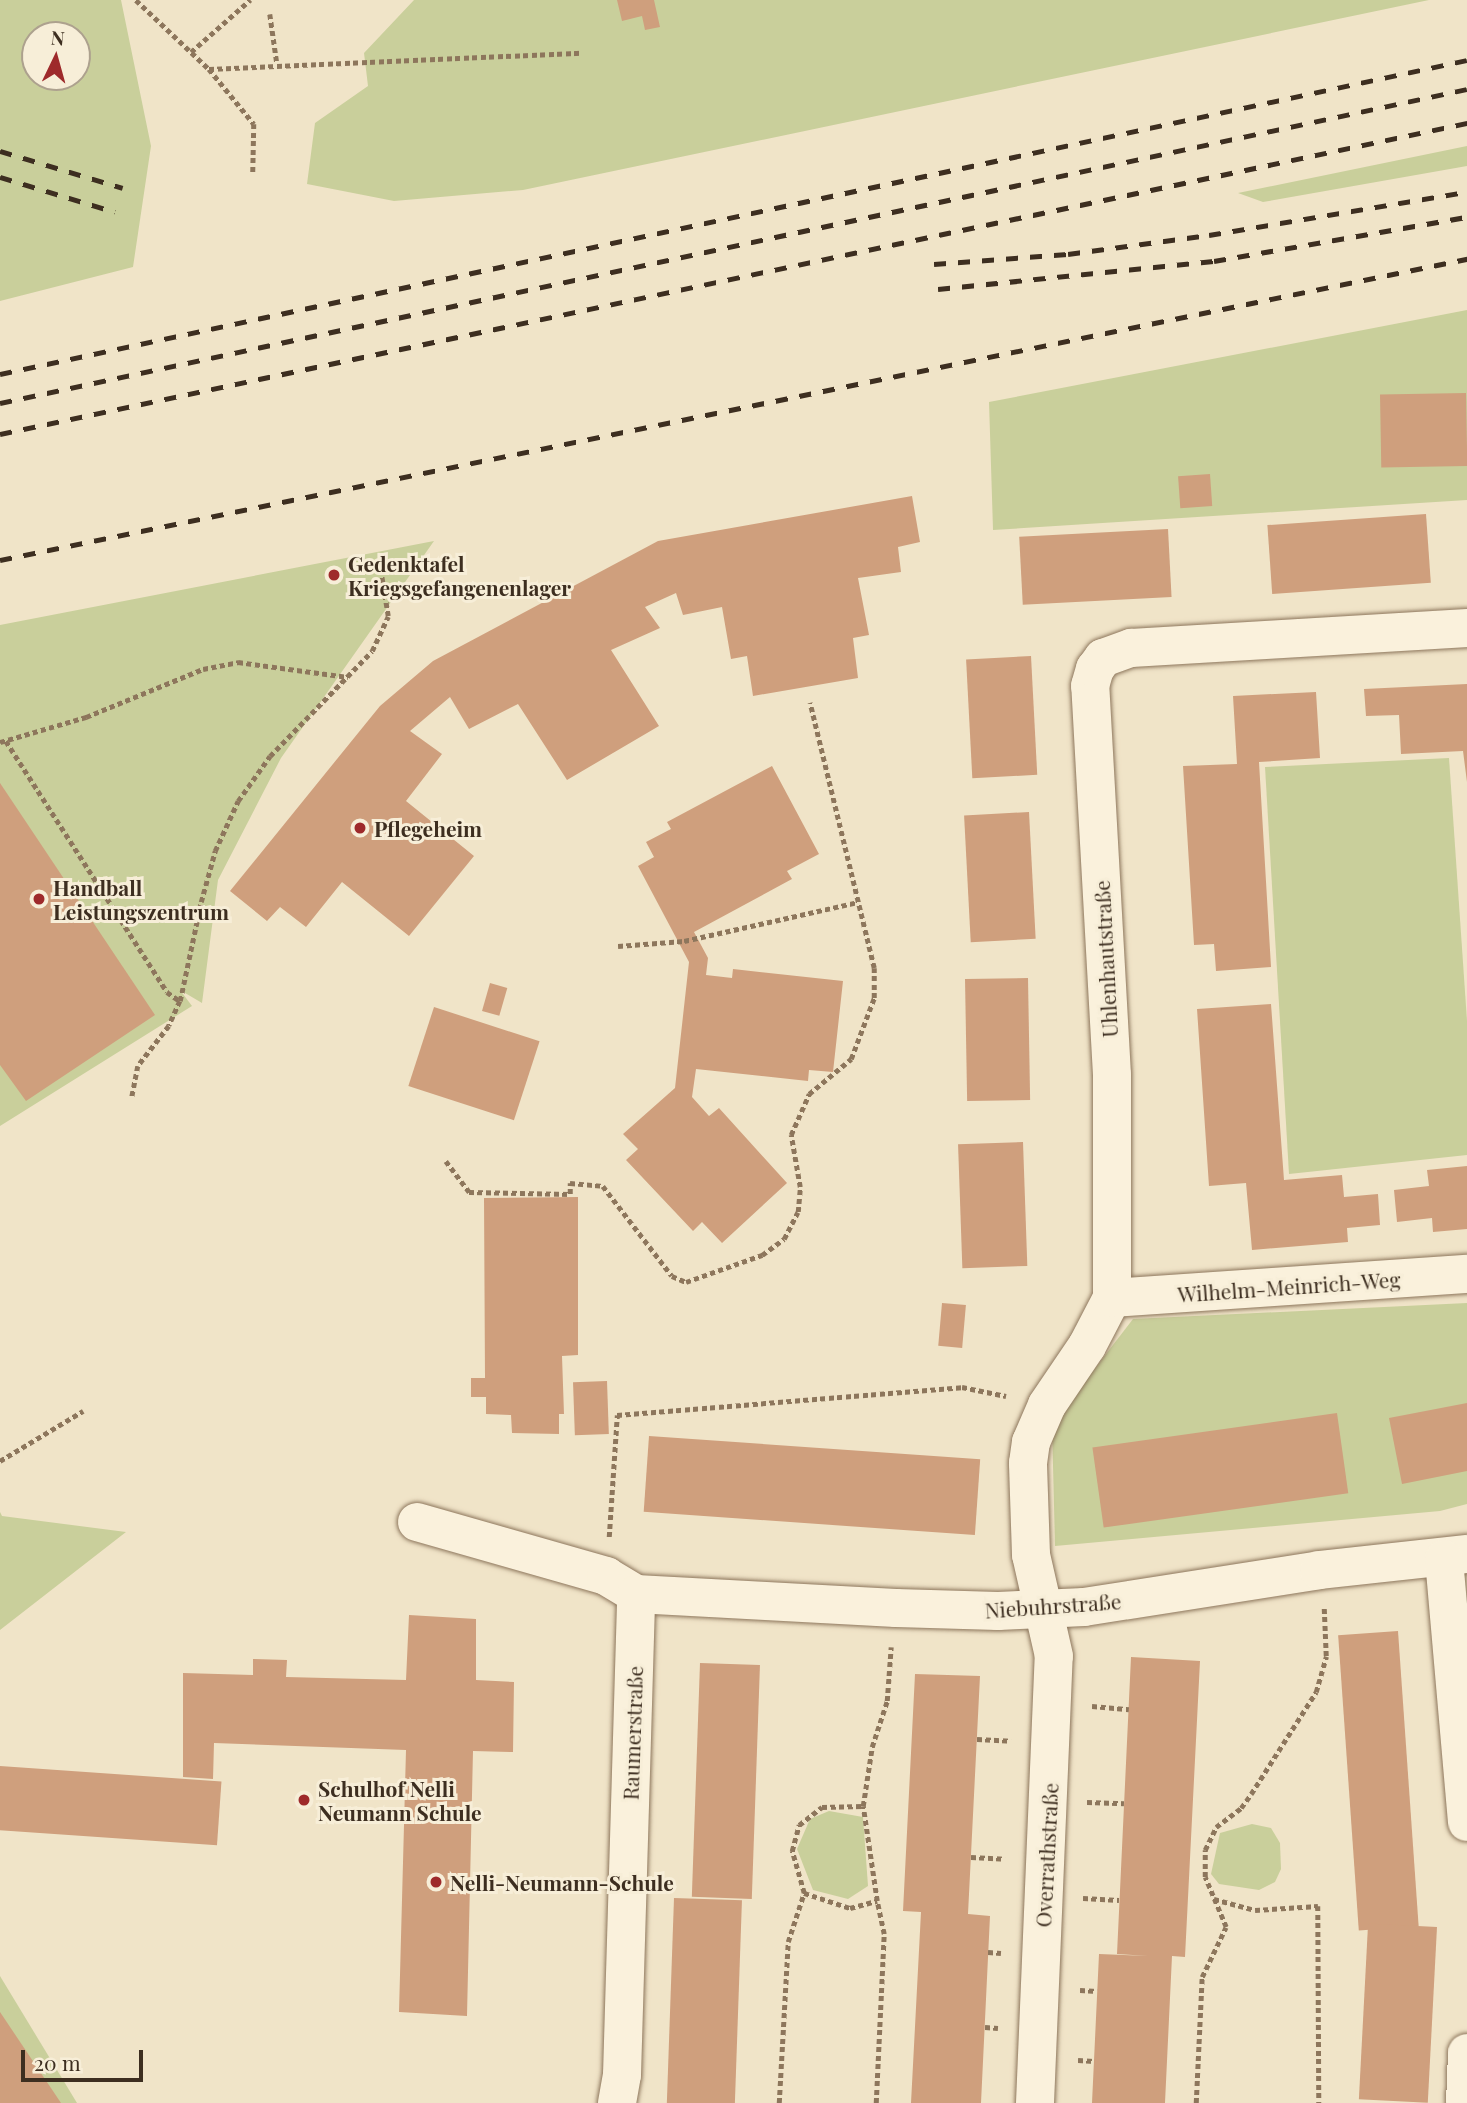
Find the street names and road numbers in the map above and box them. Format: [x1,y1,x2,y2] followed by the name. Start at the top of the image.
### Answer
[1088,880,1122,1038] street label: Uhlenhautstraße
[1177,1266,1401,1306] street label: Wilhelm-Meinrich-Weg
[984,1588,1122,1622] street label: Niebuhrstraße
[617,1665,647,1801] street label: Raumerstraße
[1030,1782,1062,1928] street label: Overrathstraße

